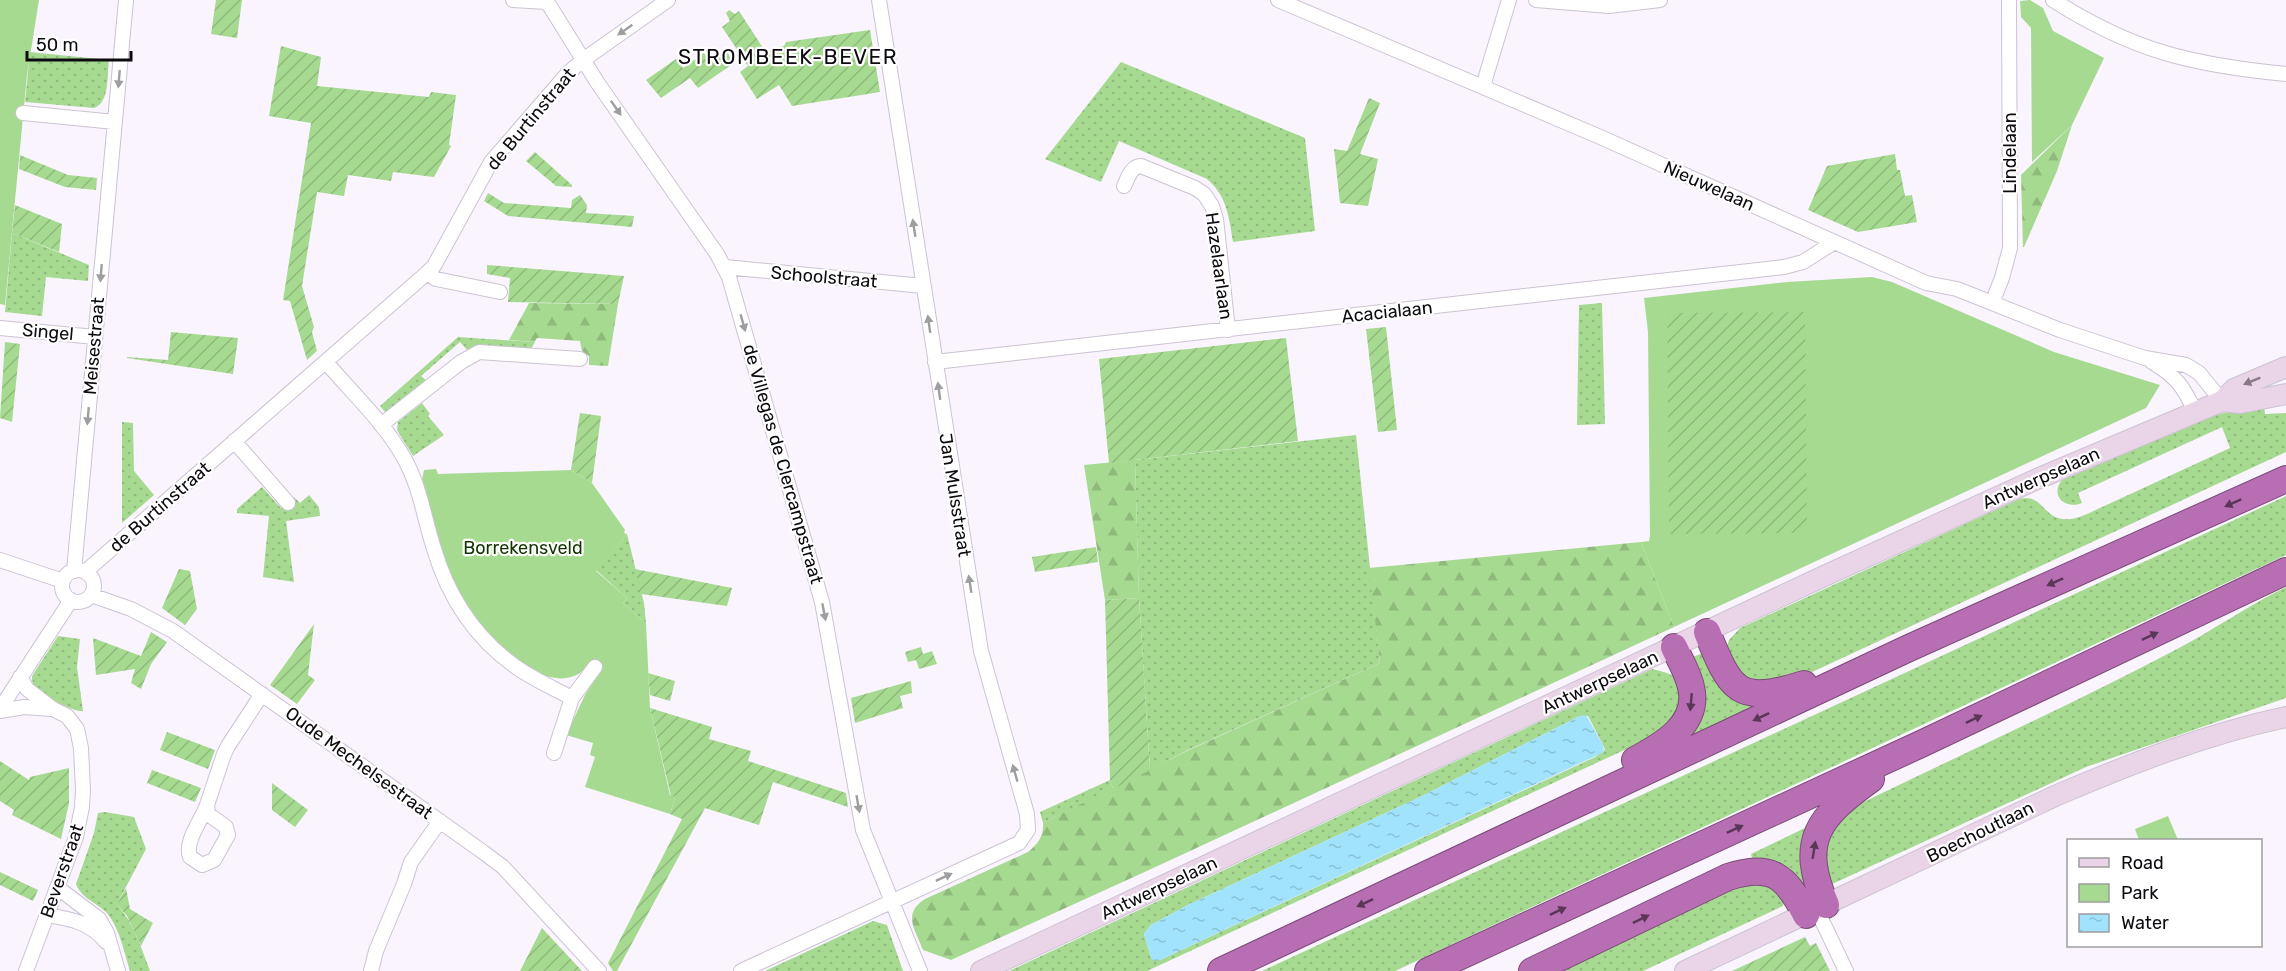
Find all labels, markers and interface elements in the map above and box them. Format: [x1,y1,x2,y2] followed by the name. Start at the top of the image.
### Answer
[27,24,130,62] scale bar
[618,24,634,36] one-way arrow
[36,34,79,56] text: 50 m
[678,44,898,69] district label: STROMBEEK-BEVER
[482,63,580,175] street label: de Burtinstraat
[114,70,124,89] one-way arrow
[610,100,621,116] one-way arrow
[1999,112,2021,194] street label: Lindelaan
[1660,156,1758,216] street label: Nieuwelaan
[1201,211,1237,321] street label: Hazelaarlaan
[910,219,919,238] one-way arrow
[770,261,878,293] street label: Schoolstraat
[96,264,106,283] one-way arrow
[79,296,109,396] street label: Meisestraat
[1340,296,1434,328] street label: Acacialaan
[739,314,748,332] one-way arrow
[924,315,933,334] one-way arrow
[21,319,75,345] street label: Singel
[738,342,828,586] street label: de Villegas de Clercampstraat
[2242,376,2260,386] one-way arrow
[934,381,943,400] one-way arrow
[83,407,93,426] one-way arrow
[934,432,976,558] street label: Jan Mulsstraat
[1979,442,2103,514] street label: Antwerpselaan
[105,457,215,557] street label: de Burtinstraat
[2224,498,2241,507] one-way arrow
[463,537,583,559] park label: Borrekensveld
[965,574,974,593] one-way arrow
[2046,578,2063,587] one-way arrow
[820,603,829,622] one-way arrow
[2142,631,2159,640] one-way arrow
[1538,645,1662,719] street label: Antwerpselaan
[1686,693,1696,712] one-way arrow
[281,702,437,824] street label: Oude Mechelsestraat
[1753,712,1770,721] one-way arrow
[1965,714,1982,723] one-way arrow
[1010,764,1019,782] one-way arrow
[854,795,863,814] one-way arrow
[1923,797,2037,867] street label: Boechoutlaan
[36,821,88,921] street label: Beverstraat
[1726,825,1743,834] one-way arrow
[2067,839,2262,947] legend
[1810,840,1819,859] one-way arrow
[1097,851,1221,925] street label: Antwerpselaan
[2121,852,2164,874] text: Road
[935,873,952,882] one-way arrow
[2121,882,2159,904] text: Park
[1356,899,1373,908] one-way arrow
[1549,906,1567,916] one-way arrow
[2121,912,2169,934] text: Water
[1633,914,1650,923] one-way arrow

